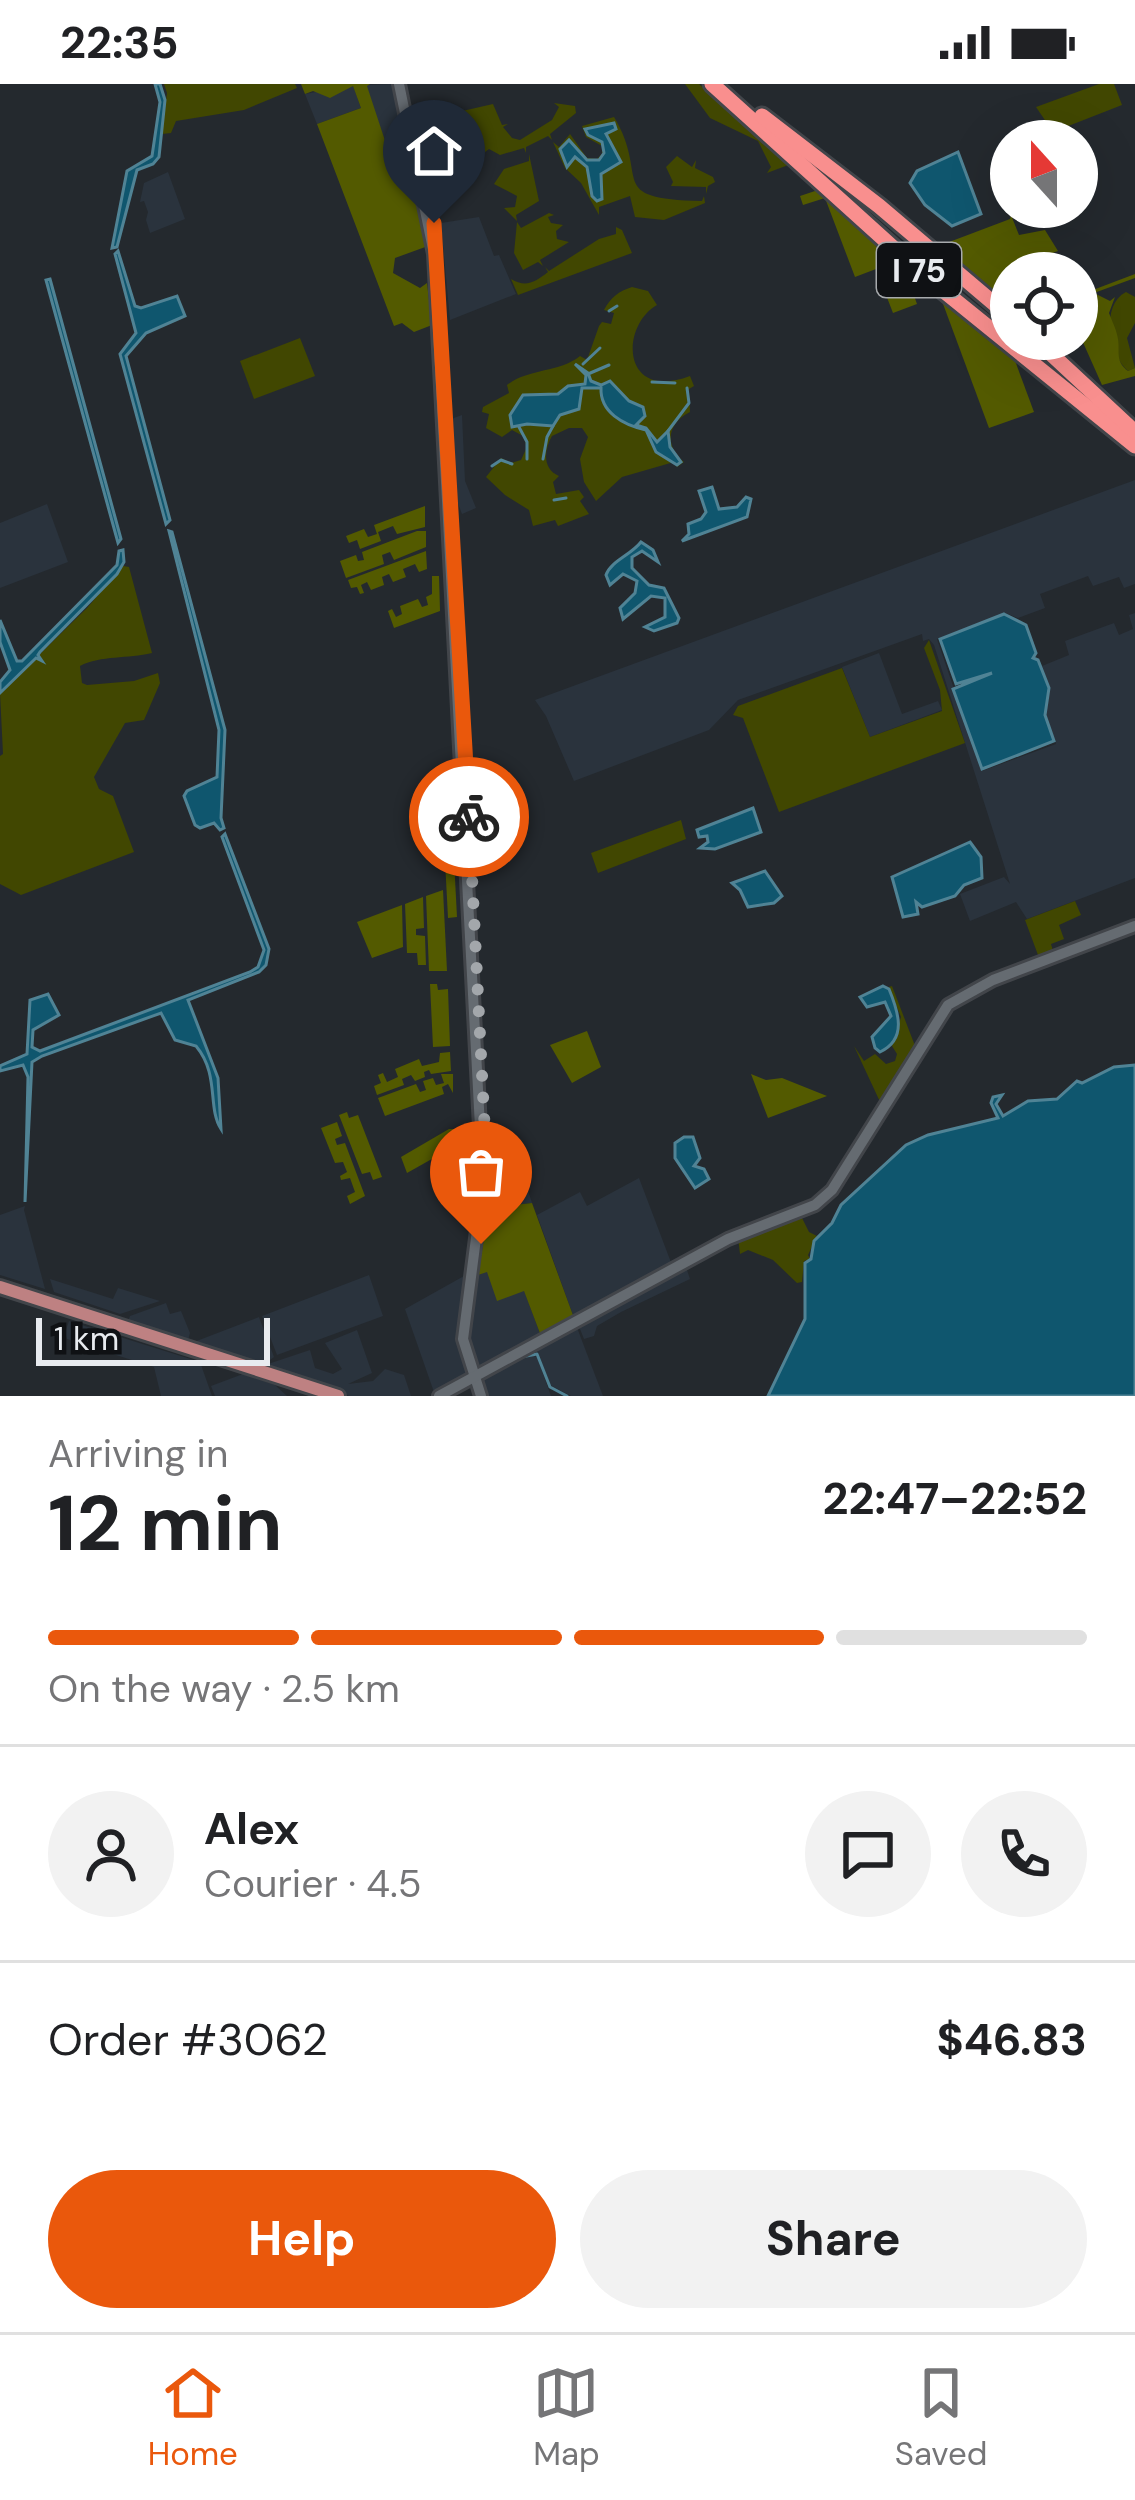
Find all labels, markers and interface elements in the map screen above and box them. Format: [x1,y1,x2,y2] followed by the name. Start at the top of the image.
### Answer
[60,13,179,72] text: 22:35
[383,100,485,223] pin
[401,118,467,184] icon: home
[990,120,1098,228] north arrow
[990,120,1098,360] map controls
[877,243,961,297] road number: I 75
[990,252,1098,360] button: locate
[409,757,529,877] courier
[436,784,502,850] icon: bike
[430,1121,532,1244] pin
[448,1139,514,1205] icon: bag
[36,1312,270,1365] scale bar
[54,1317,119,1360] text: 1 km
[48,1428,228,1479] text: Arriving in
[823,1469,1087,1528] text: 22:47–22:52
[48,1473,283,1574] text: 12 min
[48,1663,400,1714] text: On the way · 2.5 km
[48,1791,174,1917] button: person
[805,1791,931,1917] button: chat
[961,1791,1087,1917] button: phone
[204,1799,299,1858] text: Alex
[204,1858,421,1909] text: Courier · 4.5
[48,2010,328,2069] text: Order #3062
[937,2010,1087,2069] text: $46.83
[48,2170,556,2308] button: Help
[580,2170,1087,2308] button: Share
[148,2360,238,2475] tab: Home
[533,2360,600,2475] tab: Map
[895,2360,987,2475] tab: Saved

